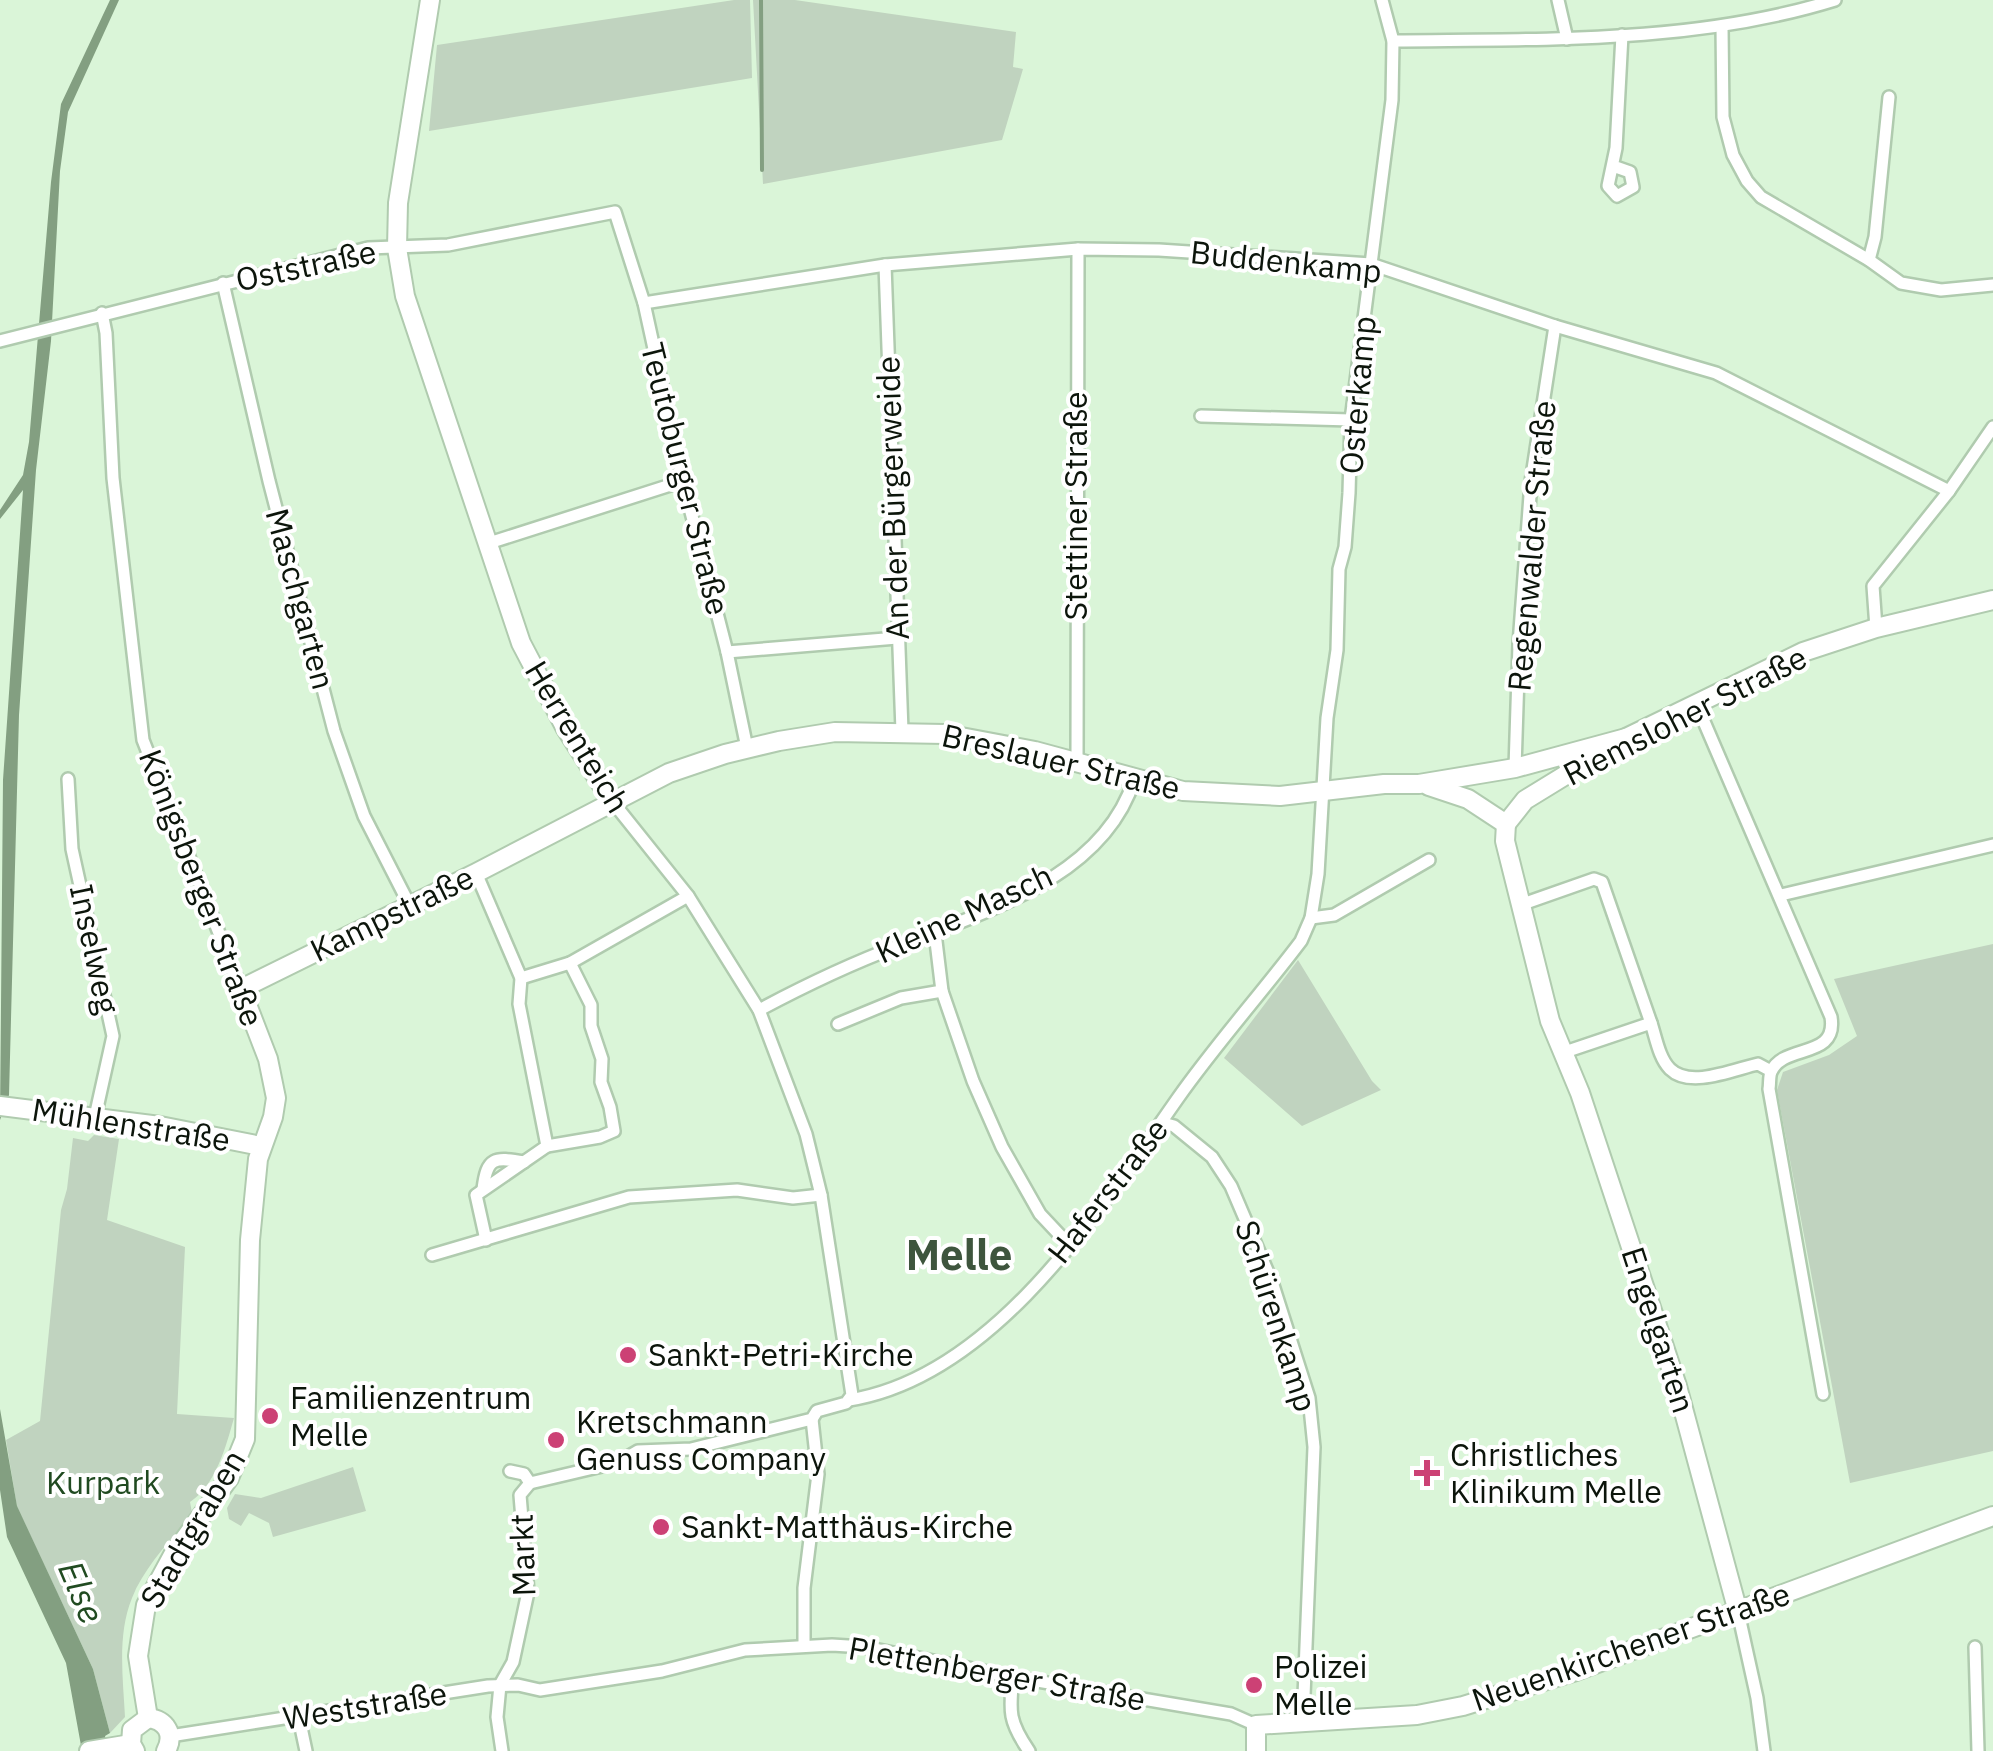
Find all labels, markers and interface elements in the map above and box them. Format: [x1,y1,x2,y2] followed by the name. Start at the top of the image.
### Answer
[232,230,380,300] street label: Oststraße
[1188,230,1384,292] street label: Buddenkamp
[1329,314,1385,476] street label: Osterkamp
[632,338,740,619] street label: Teutoburger Straße
[866,355,918,641] street label: An der Bürgerweide
[1054,391,1096,621] street label: Stettiner Straße
[1497,399,1565,693] street label: Regenwalder Straße
[257,504,345,694] street label: Maschgarten
[1556,636,1813,795] street label: Riemsloher Straße
[516,653,640,820] street label: Herrenteich
[938,713,1184,809] street label: Breslauer Straße
[130,743,274,1032] street label: Königsberger Straße
[868,854,1059,972] street label: Kleine Masch
[303,855,480,971] street label: Kampstraße
[61,880,129,1018] street label: Inselweg
[29,1088,233,1160] street label: Mühlenstraße
[1038,1109,1177,1271] street label: Haferstraße
[1226,1215,1328,1417] street label: Schürenkamp
[906,1227,1012,1282] district label: Melle
[1612,1241,1706,1418] street label: Engelgarten
[648,1333,914,1375] place label: Sankt-Petri-Kirche
[617,1344,639,1366] marker: Sankt-Petri-Kirche
[290,1376,531,1455] place label: Familienzentrum Melle
[576,1400,826,1479] place label: Kretschmann Genuss Company
[259,1405,281,1427] marker: Familienzentrum Melle
[545,1429,567,1451] marker: Kretschmann Genuss Company
[1450,1433,1662,1512] place label: Christliches Klinikum Melle
[130,1442,254,1615] street label: Stadtgraben
[1414,1460,1440,1486] marker: Christliches Klinikum Melle
[46,1461,160,1503] park label: Kurpark
[681,1505,1013,1547] place label: Sankt-Matthäus-Kirche
[500,1513,544,1597] street label: Markt
[650,1516,672,1538] marker: Sankt-Matthäus-Kirche
[48,1553,115,1630] water label: Else
[1466,1572,1795,1720] street label: Neuenkirchener Straße
[845,1626,1149,1720] street label: Plettenberger Straße
[1274,1645,1367,1724] place label: Polizei Melle
[280,1671,450,1739] street label: Weststraße
[1243,1674,1265,1696] marker: Polizei Melle

